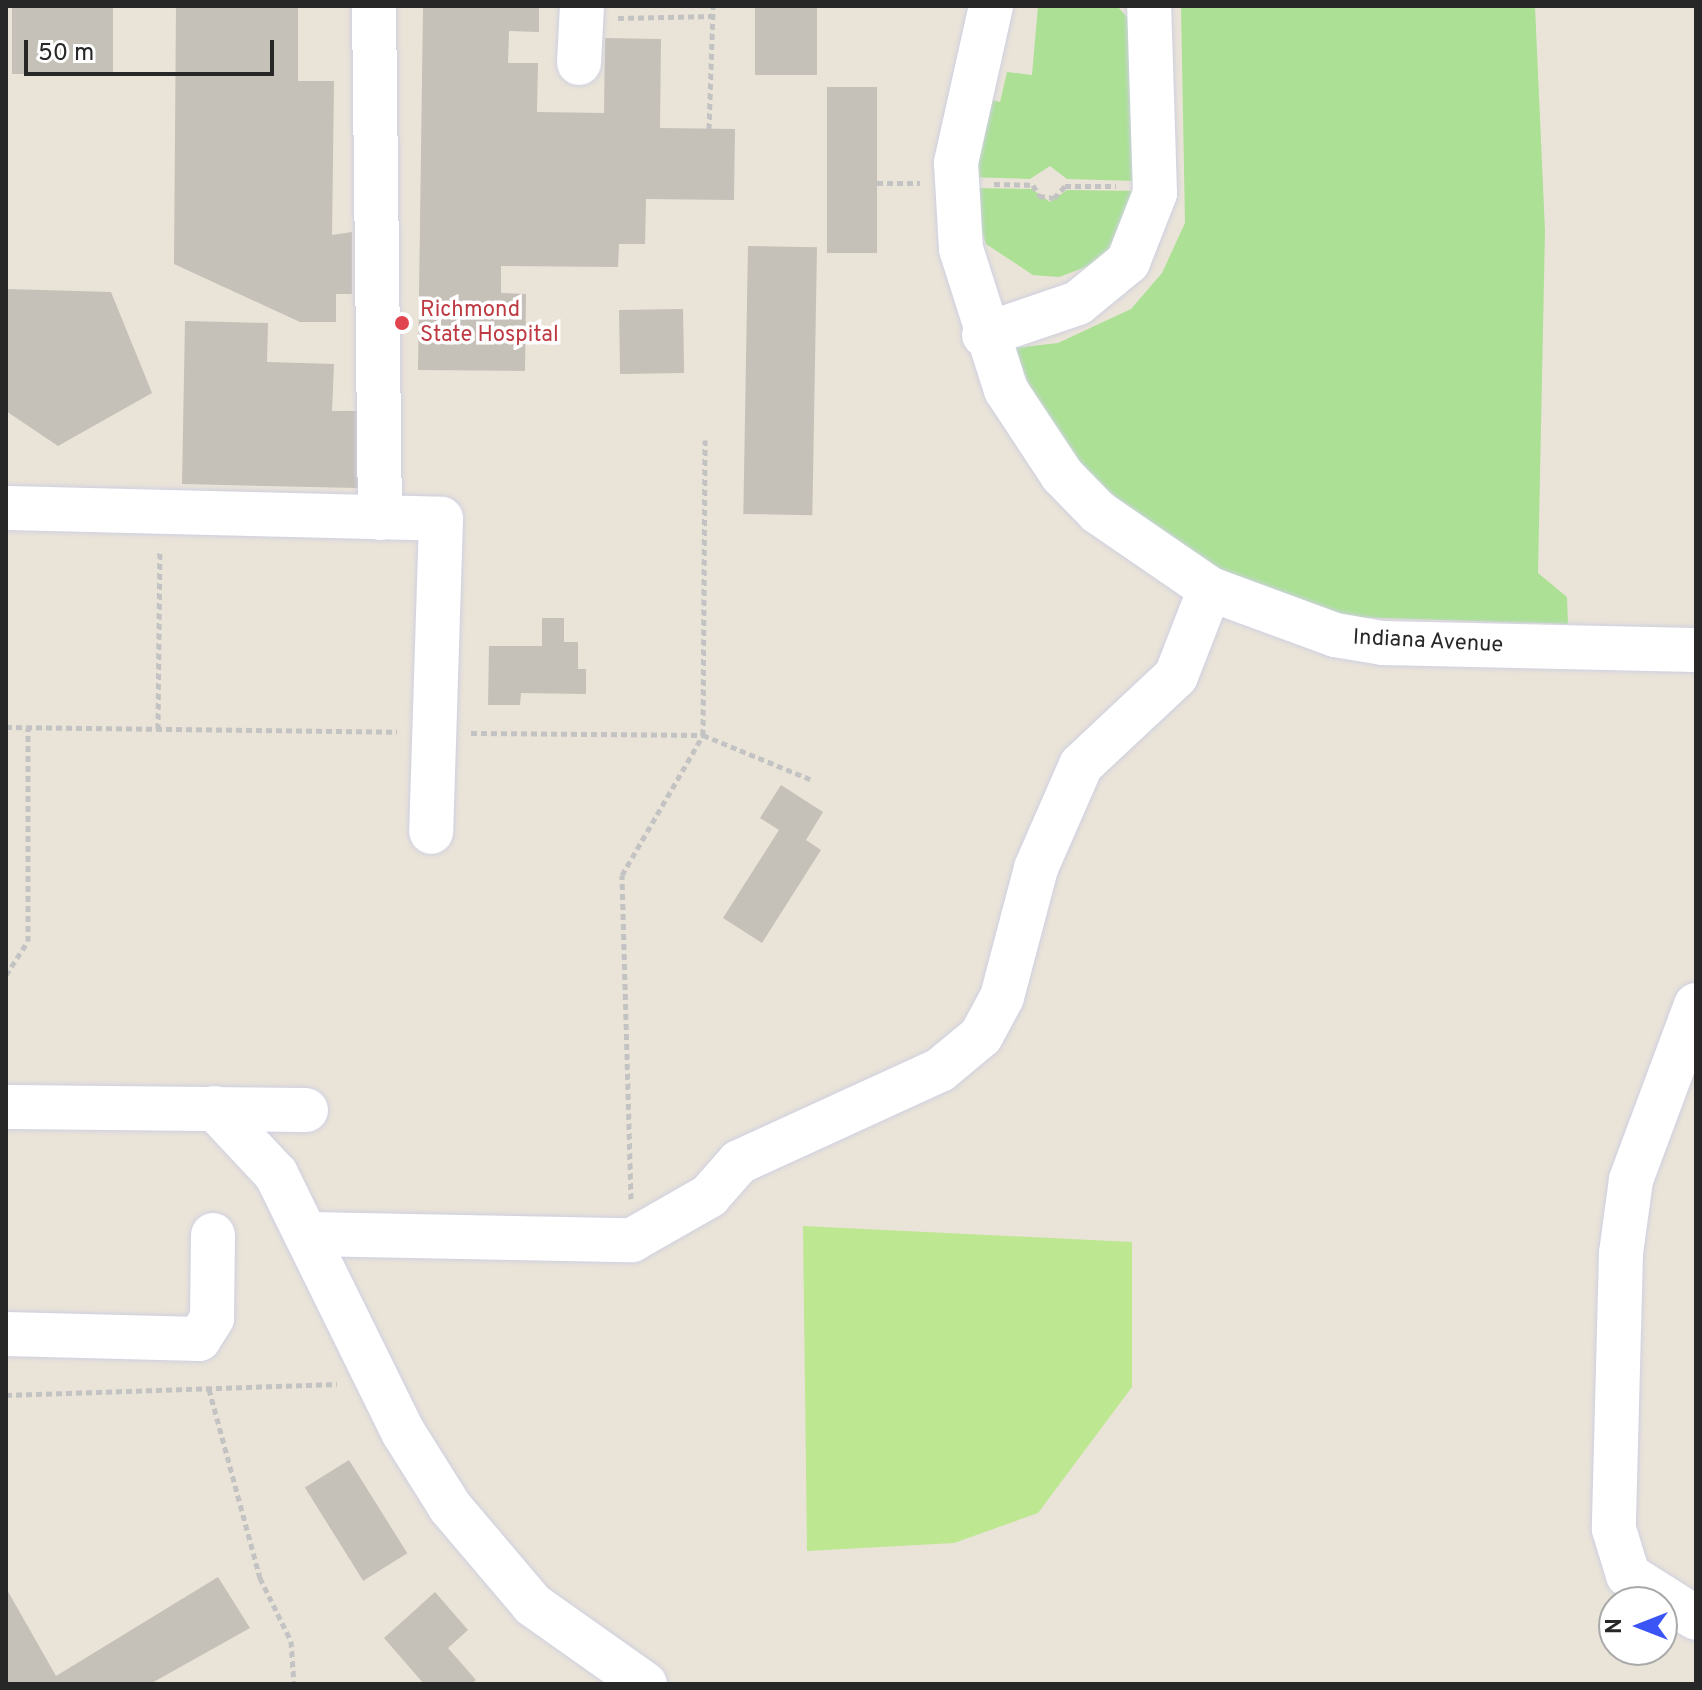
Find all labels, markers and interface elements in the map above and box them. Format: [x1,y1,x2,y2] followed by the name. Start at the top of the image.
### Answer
[28,24,278,74] scale bar
[38,39,94,69] text: 50 m
[420,297,559,348] place label: Richmond State Hospital
[391,312,413,334] marker: Richmond State Hospital
[1352,625,1504,659] street label: Indiana Avenue
[1598,1586,1678,1666] north arrow
[1602,1618,1629,1634] text: N

